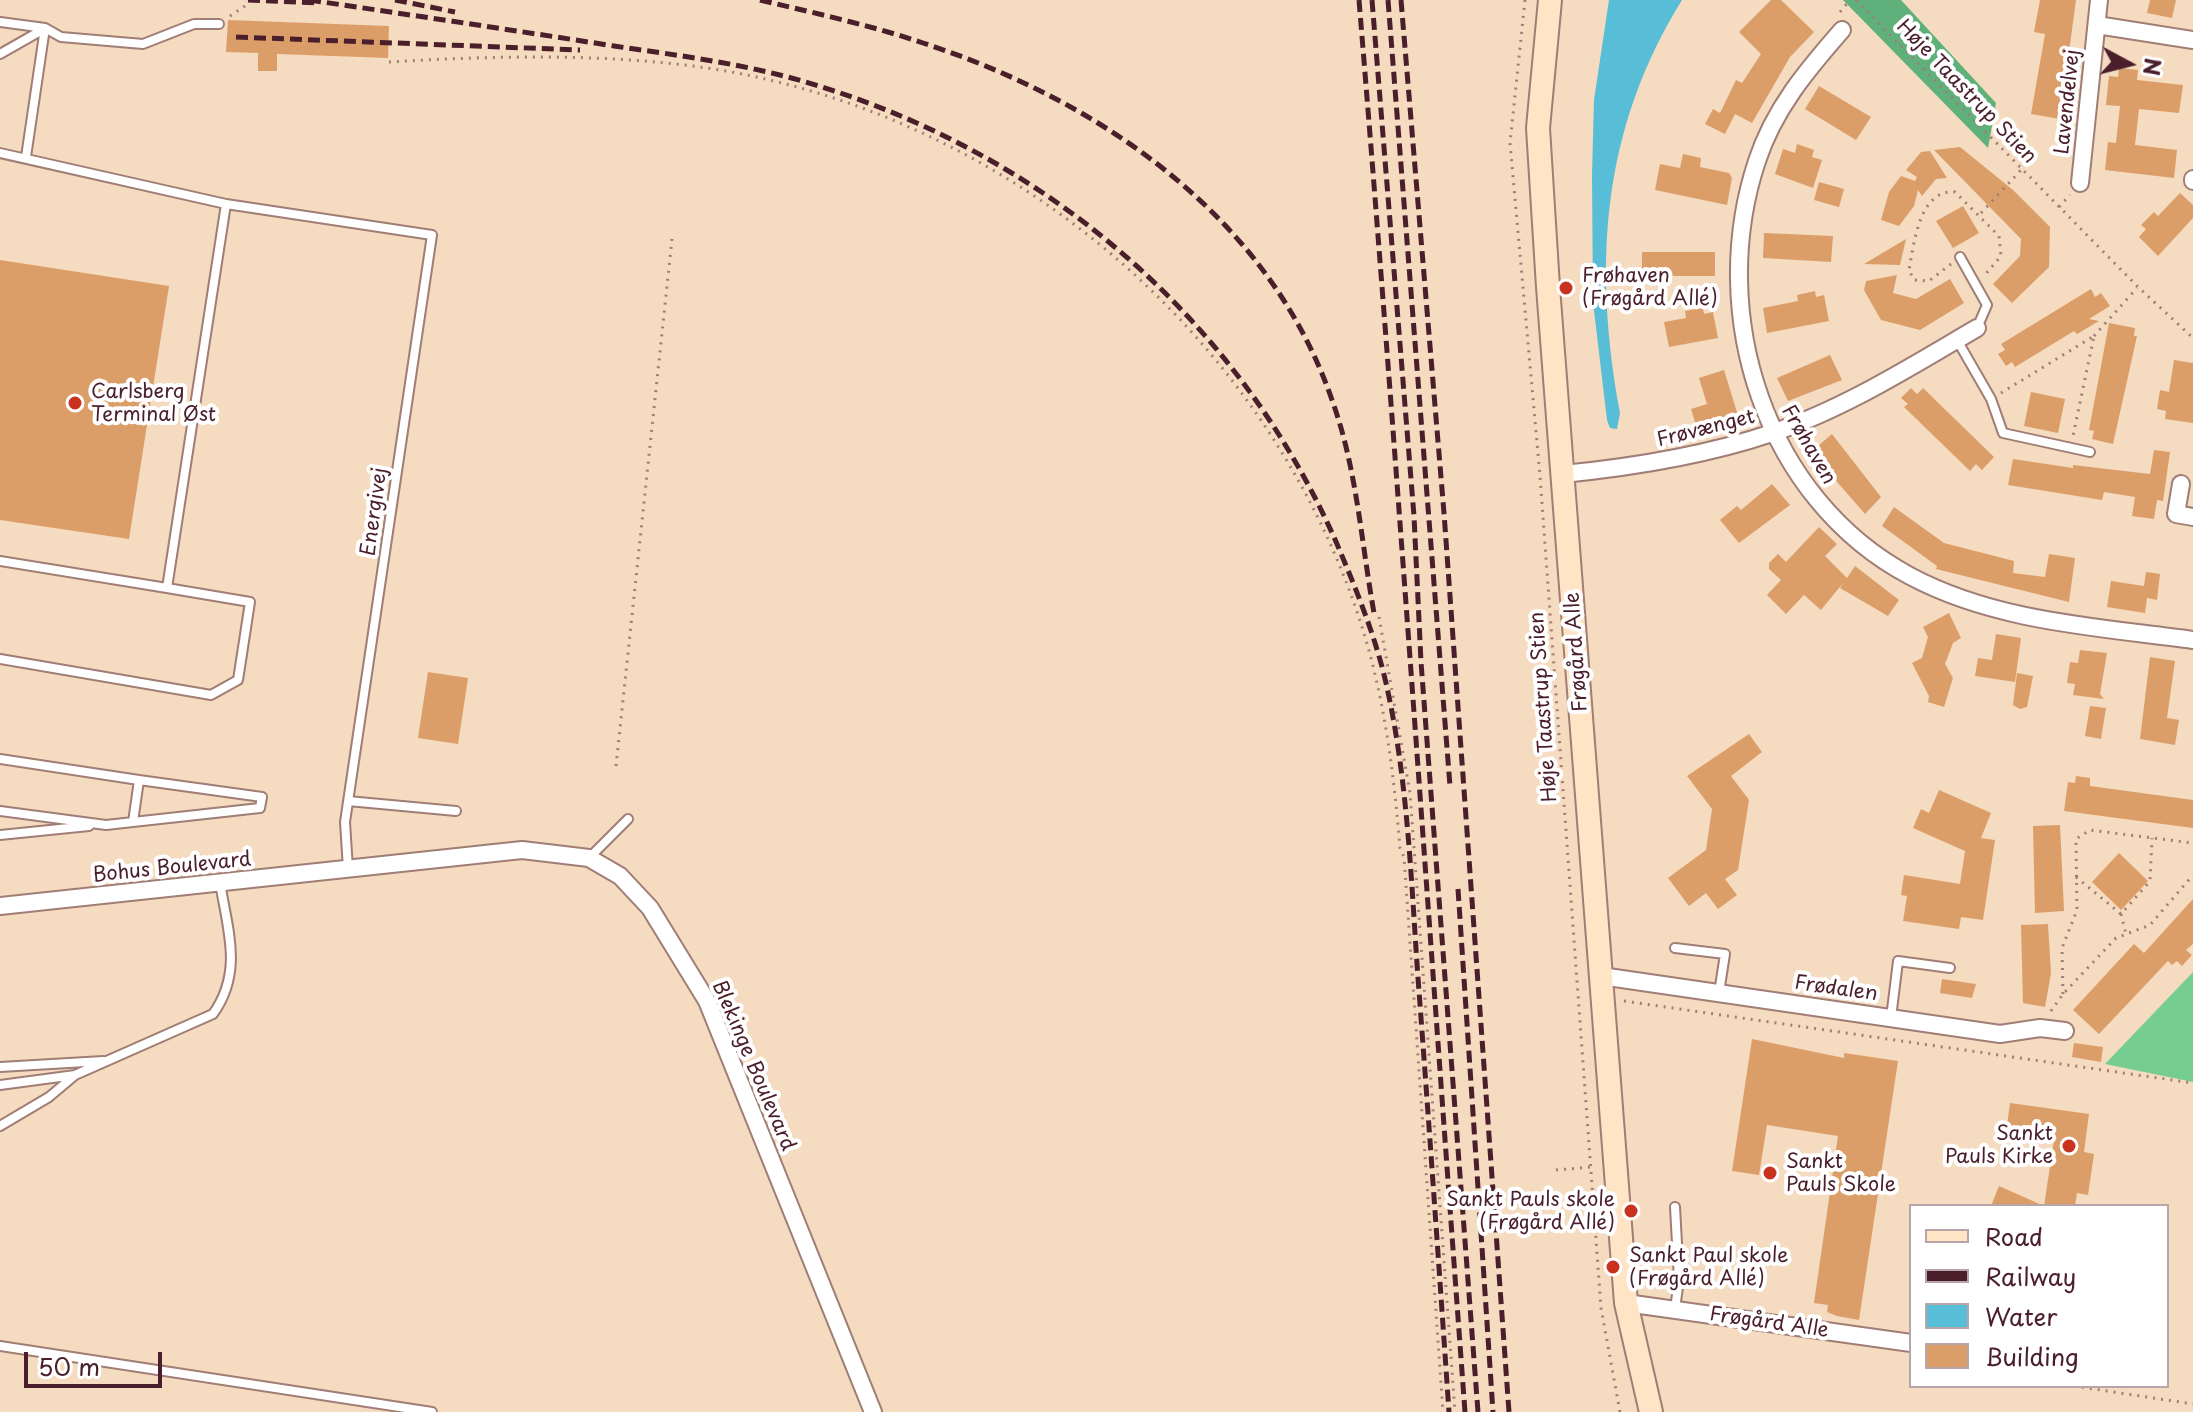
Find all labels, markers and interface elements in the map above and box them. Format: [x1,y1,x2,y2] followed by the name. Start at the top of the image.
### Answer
[1891,15,2041,169] street label: Høje Taastrup Stien
[2089,24,2169,104] north arrow
[2051,48,2085,156] street label: Lavendelvej
[2136,56,2171,78] text: N
[1582,264,1718,311] place label: Frøhaven (Frøgård Allé)
[1557,279,1575,297] marker: Frøhaven (Frøgård Allé)
[91,380,216,427] place label: Carlsberg Terminal Øst
[66,394,84,412] marker: Carlsberg Terminal Øst
[1776,401,1840,489] street label: Frøhaven
[1655,405,1757,453] street label: Frøvænget
[357,466,393,558] street label: Energivej
[1561,591,1593,713] street label: Frøgård Alle
[1525,611,1563,803] street label: Høje Taastrup Stien
[92,848,252,888] street label: Bohus Boulevard
[1793,971,1879,1007] street label: Frødalen
[706,977,800,1155] street label: Blekinge Boulevard
[1945,1122,2053,1169] place label: Sankt Pauls Kirke
[2060,1137,2078,1155] marker: Sankt Pauls Kirke
[1786,1150,1896,1197] place label: Sankt Pauls Skole
[1761,1164,1779,1182] marker: Sankt Pauls Skole
[1446,1188,1615,1235] place label: Sankt Pauls skole (Frøgård Allé)
[1622,1202,1640,1220] marker: Sankt Pauls skole (Frøgård Allé)
[1909,1204,2169,1388] legend
[1985,1218,2043,1254] text: Road
[1629,1244,1788,1291] place label: Sankt Paul skole (Frøgård Allé)
[1604,1258,1622,1276] marker: Sankt Paul skole (Frøgård Allé)
[1985,1258,2076,1294] text: Railway
[1985,1298,2057,1334] text: Water
[1708,1303,1830,1343] street label: Frøgård Alle
[28,1336,166,1386] scale bar
[1985,1338,2079,1374] text: Building
[38,1348,100,1384] text: 50 m

